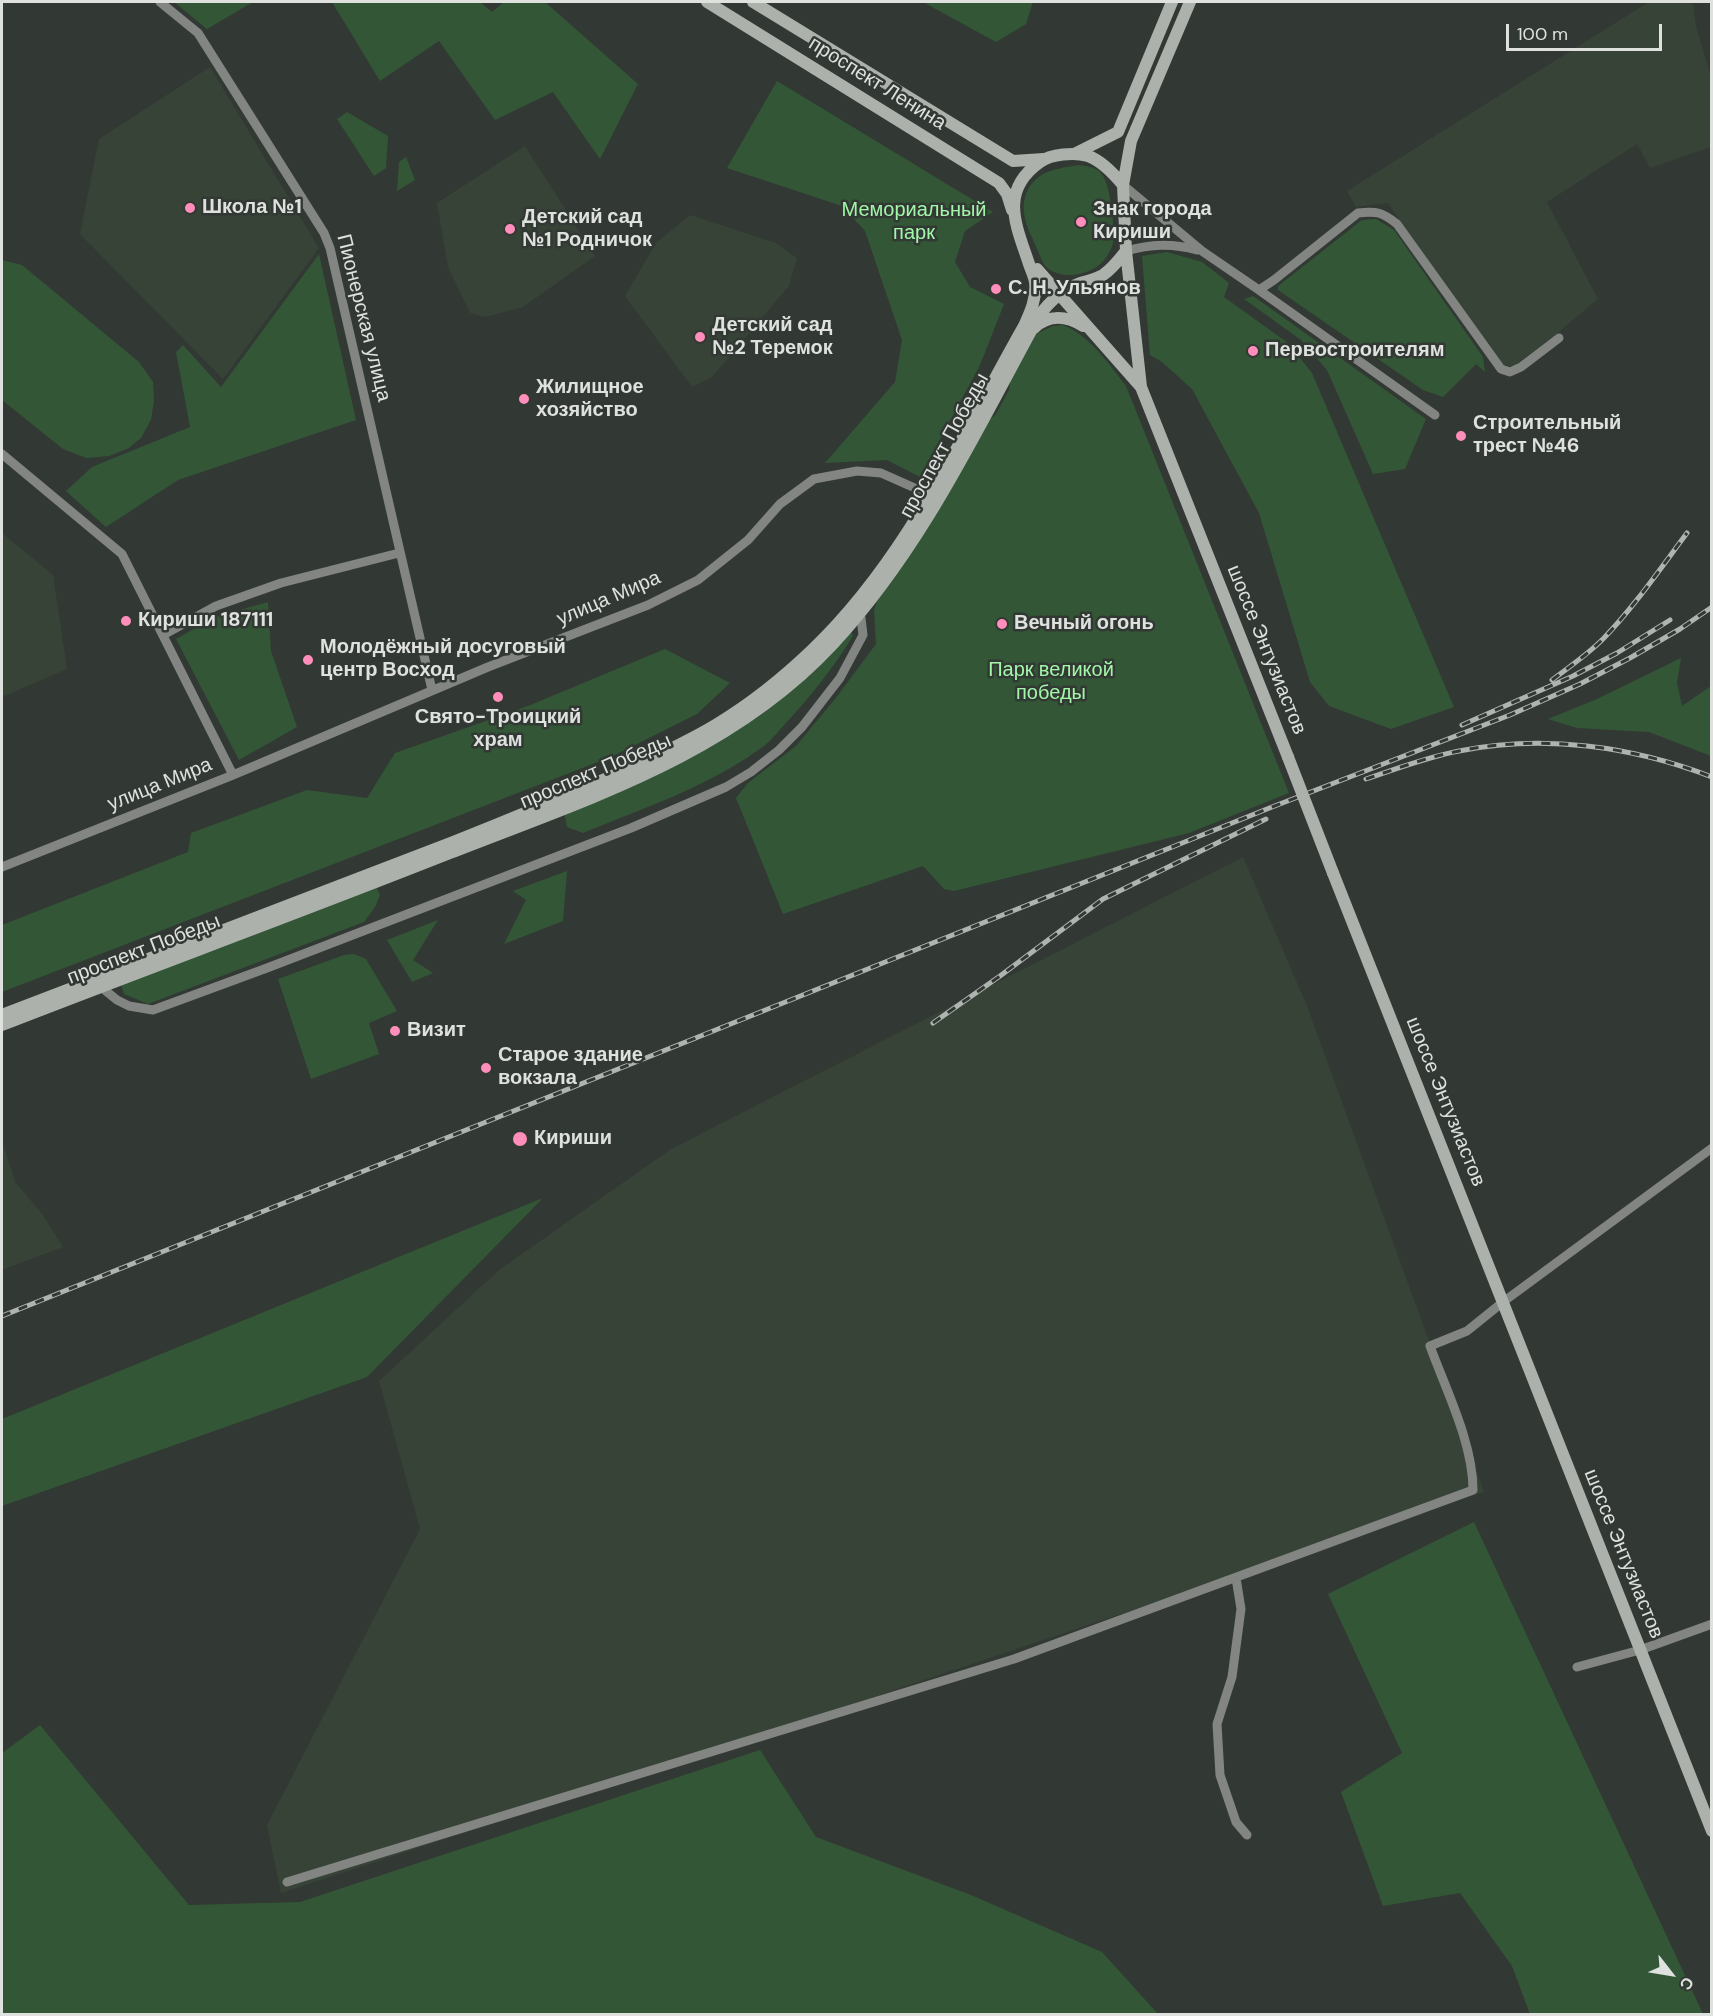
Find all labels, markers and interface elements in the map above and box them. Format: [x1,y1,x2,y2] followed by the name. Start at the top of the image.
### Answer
[1509,12,1665,50] scale bar
[1517,22,1568,46] text: 100 m
[804,32,950,136] street label: проспект Ленина
[202,196,302,220] place label: Школа №1
[1093,198,1212,245] place label: Знак города Кириши
[842,199,986,246] park label: Мемориальный парк
[183,201,197,215] marker: Школа №1
[522,206,652,253] place label: Детский сад №1 Родничок
[1074,215,1088,229] marker: Знак города Кириши
[503,222,517,236] marker: Детский сад №1 Родничок
[331,232,395,404] street label: Пионерская улица
[1008,277,1141,301] place label: С. Н. Ульянов
[989,282,1003,296] marker: С. Н. Ульянов
[712,314,833,361] place label: Детский сад №2 Теремок
[693,330,707,344] marker: Детский сад №2 Теремок
[1265,339,1444,363] place label: Первостроителям
[1246,344,1260,358] marker: Первостроителям
[895,369,995,523] street label: проспект Победы
[536,376,644,423] place label: Жилищное хозяйство
[517,392,531,406] marker: Жилищное хозяйство
[1473,412,1621,459] place label: Строительный трест №46
[1454,429,1468,443] marker: Строительный трест №46
[1221,562,1311,738] street label: шоссе Энтузиастов
[554,566,664,632] street label: улица Мира
[138,609,273,633] place label: Кириши 187111
[1014,612,1154,636] place label: Вечный огонь
[119,614,133,628] marker: Кириши 187111
[995,617,1009,631] marker: Вечный огонь
[320,636,566,683] place label: Молодёжный досуговый центр Восход
[301,653,315,667] marker: Молодёжный досуговый центр Восход
[988,659,1114,706] park label: Парк великой победы
[491,690,505,704] marker: Свято-Троицкий храм
[415,706,581,753] place label: Свято-Троицкий храм
[517,729,675,815] street label: проспект Победы
[104,753,216,817] street label: улица Мира
[64,910,224,990] street label: проспект Победы
[1400,1014,1490,1190] street label: шоссе Энтузиастов
[407,1019,466,1043] place label: Визит
[388,1024,402,1038] marker: Визит
[498,1044,643,1091] place label: Старое здание вокзала
[479,1061,493,1075] marker: Старое здание вокзала
[534,1127,612,1151] place label: Кириши
[511,1130,529,1148] marker: Кириши
[1578,1466,1668,1642] street label: шоссе Энтузиастов
[1641,1944,1701,2004] north arrow
[1675,1973,1699,1994] text: С

